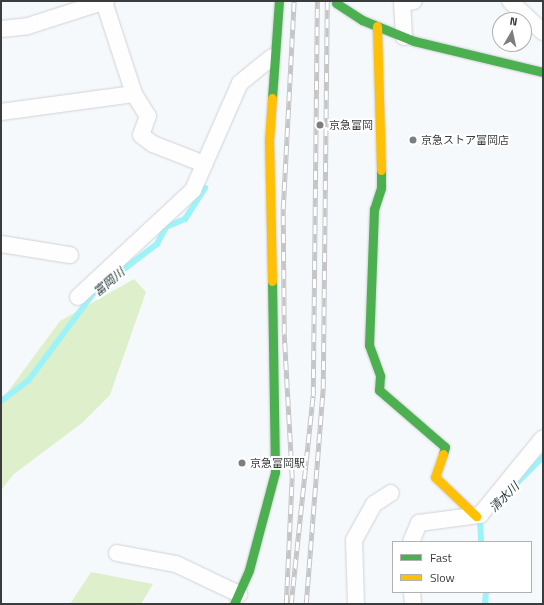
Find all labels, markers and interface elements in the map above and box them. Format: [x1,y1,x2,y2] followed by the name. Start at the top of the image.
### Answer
[492,12,532,52] north arrow
[509,13,519,30] text: N
[329,118,373,132] place label: 京急富岡
[314,119,326,131] marker: 京急富岡
[421,133,509,147] place label: 京急ストア富岡店
[408,135,418,145] marker: 京急ストア富岡店
[91,265,127,299] water label: 富岡川
[250,456,305,470] place label: 京急富岡駅
[237,458,247,468] marker: 京急富岡駅
[486,479,522,515] water label: 清水川
[392,541,532,593] legend
[430,548,452,567] text: Fast
[430,568,455,587] text: Slow

